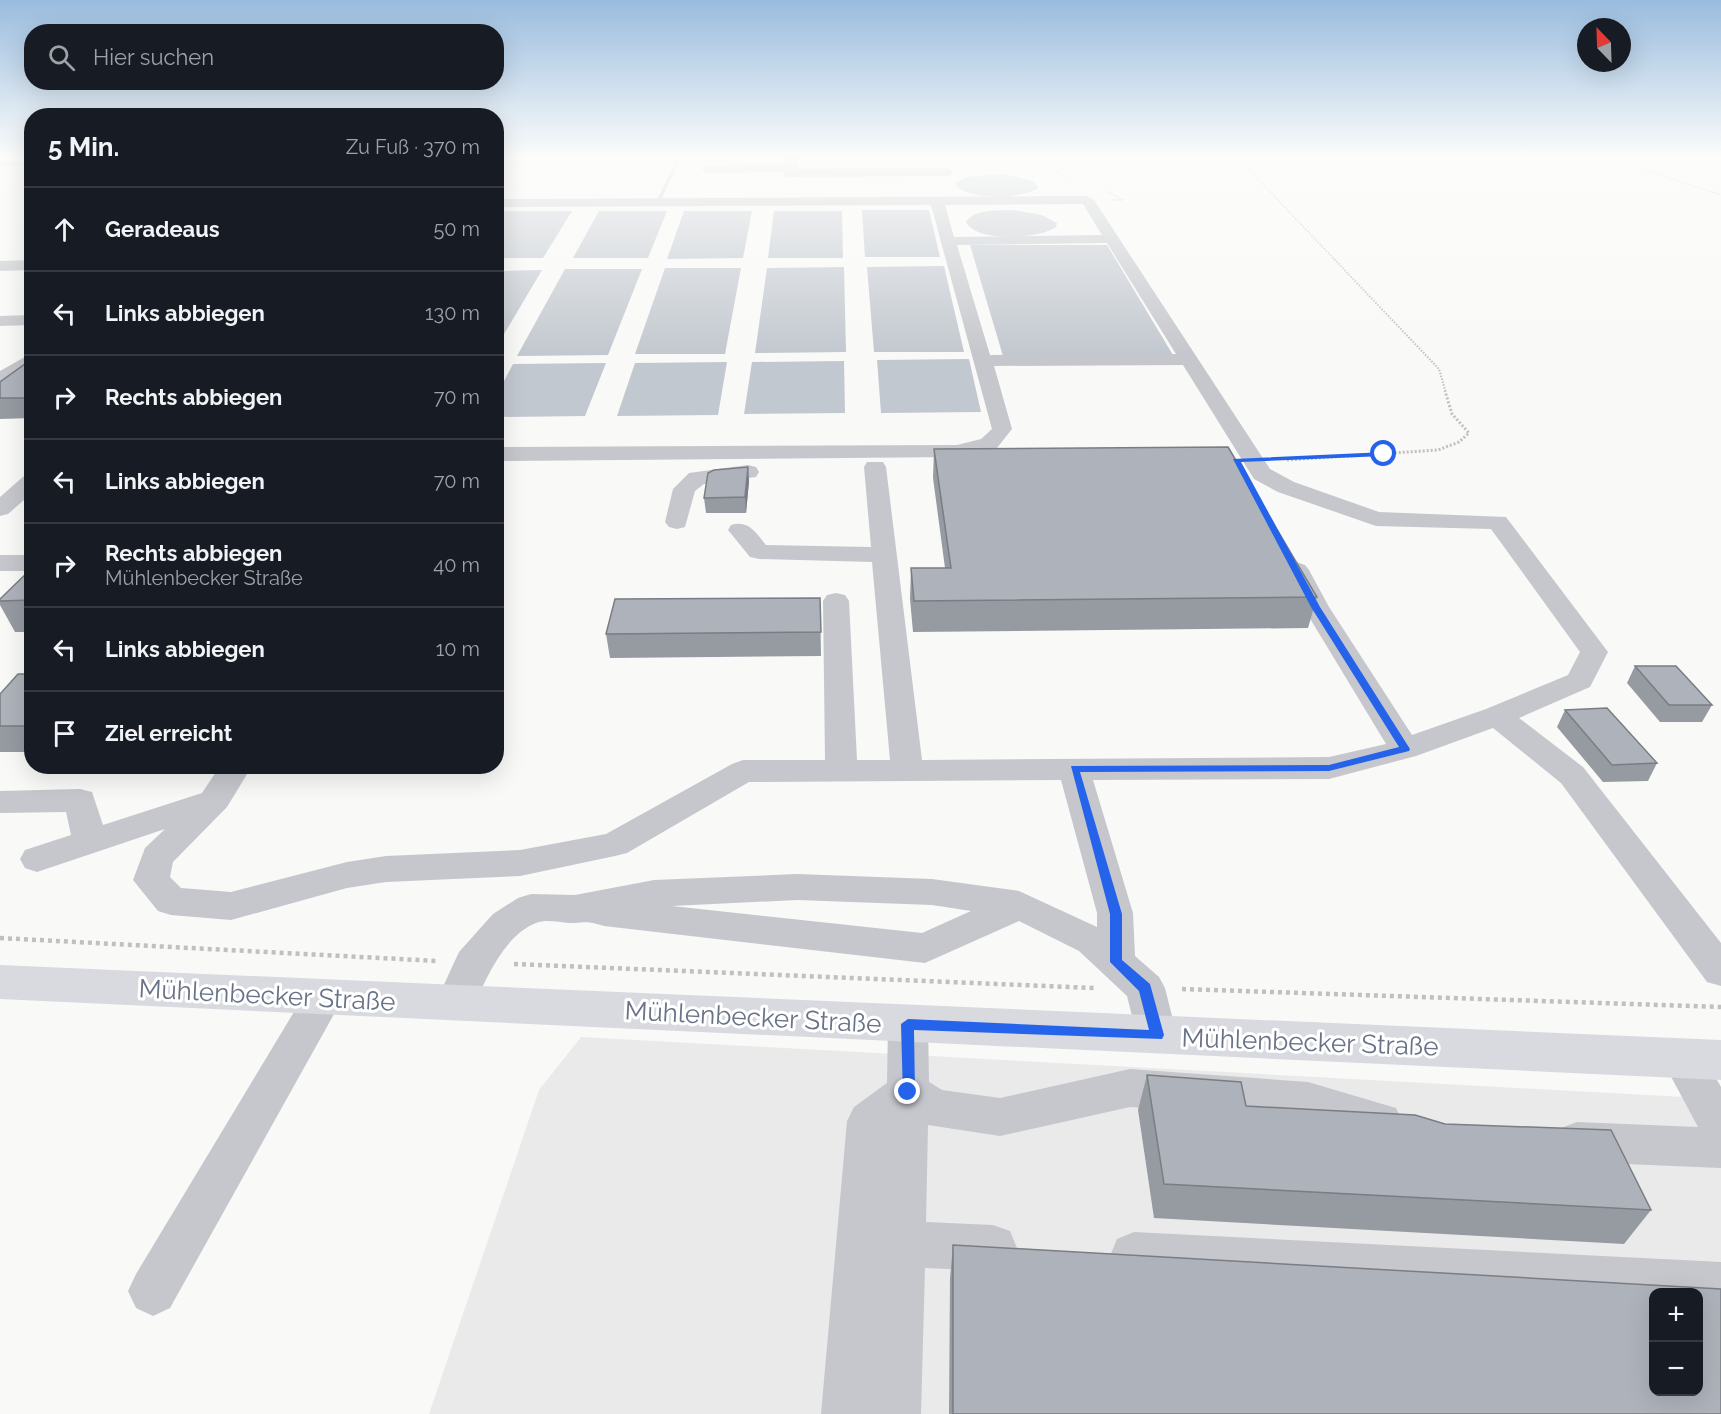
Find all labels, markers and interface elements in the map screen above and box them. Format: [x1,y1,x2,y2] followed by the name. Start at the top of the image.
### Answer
[1577,18,1631,72] north arrow
[24,24,504,90] search box
[45,41,78,74] icon: search
[93,44,214,70] text: Hier suchen
[48,132,119,162] text: 5 Min.
[346,135,480,159] text: Zu Fuß · 370 m
[48,213,81,246] icon: ahead
[105,216,220,242] text: Geradeaus
[433,217,480,241] text: 50 m
[48,297,81,330] icon: left
[105,300,265,326] text: Links abbiegen
[425,301,480,325] text: 130 m
[48,381,81,414] icon: right
[105,384,282,410] text: Rechts abbiegen
[434,385,480,409] text: 70 m
[1370,440,1396,466] route start
[48,465,81,498] icon: left
[105,468,265,494] text: Links abbiegen
[434,469,480,493] text: 70 m
[105,540,282,566] text: Rechts abbiegen
[48,549,81,582] icon: right
[433,553,480,577] text: 40 m
[105,566,303,590] text: Mühlenbecker Straße
[48,633,81,666] icon: left
[105,636,265,662] text: Links abbiegen
[436,637,480,661] text: 10 m
[48,717,81,750] icon: arrive
[105,720,232,746] text: Ziel erreicht
[138,973,396,1017] street label: Mühlenbecker Straße
[624,995,882,1039] street label: Mühlenbecker Straße
[1181,1023,1439,1061] street label: Mühlenbecker Straße
[894,1078,920,1104] route end
[1649,1288,1703,1396] map controls
[1649,1288,1703,1342] button: +
[1649,1342,1703,1396] button: −

